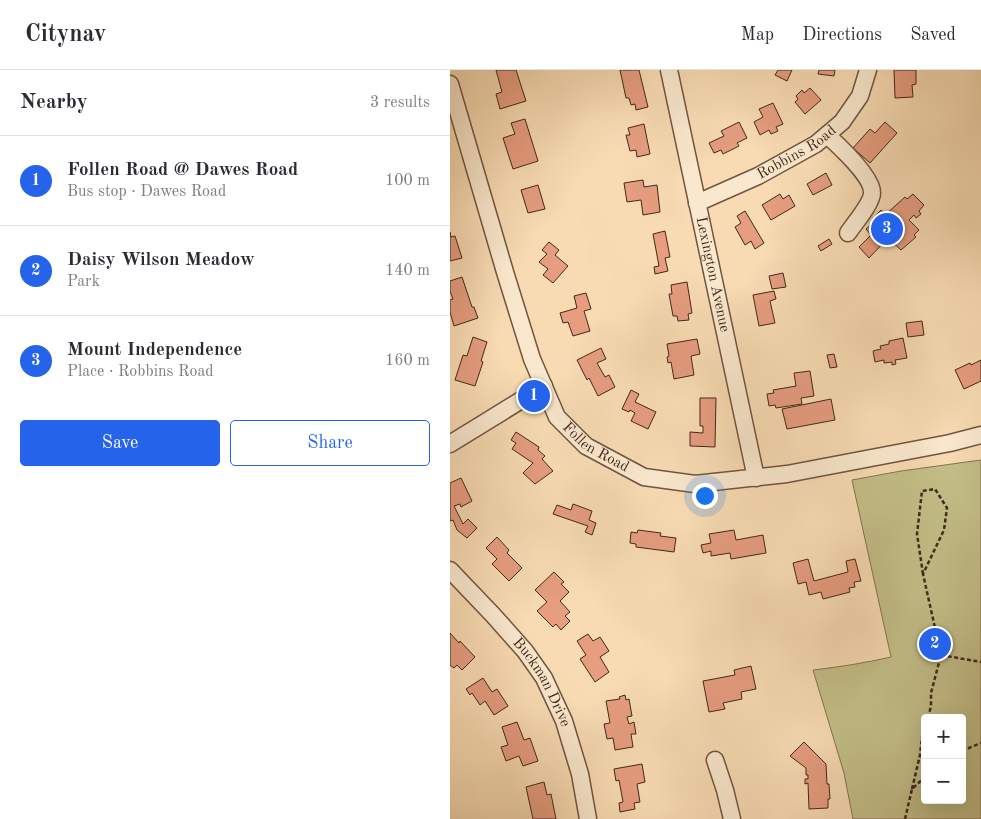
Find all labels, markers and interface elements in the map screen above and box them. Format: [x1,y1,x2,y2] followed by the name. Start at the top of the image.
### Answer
[25,23,106,47] text: Citynav
[741,26,774,44] text: Map
[802,26,882,44] text: Directions
[910,26,956,44] text: Saved
[20,92,88,113] text: Nearby
[370,95,430,111] text: 3 results
[755,123,839,182] street label: Robbins Road
[67,161,298,180] text: Follen Road @ Dawes Road
[31,173,41,189] text: 1
[385,173,430,189] text: 100 m
[67,184,226,200] text: Bus stop · Dawes Road
[871,210,903,248] pin: 3
[693,215,732,334] street label: Lexington Avenue
[67,251,255,270] text: Daisy Wilson Meadow
[31,263,41,279] text: 2
[385,263,430,279] text: 140 m
[67,274,100,290] text: Park
[67,341,242,360] text: Mount Independence
[31,353,41,369] text: 3
[385,353,430,369] text: 160 m
[67,364,214,380] text: Place · Robbins Road
[518,377,550,415] pin: 1
[20,420,220,466] button: Save
[230,420,430,466] button: Share
[560,420,632,475] street label: Follen Road
[692,483,718,509] your location
[919,625,951,663] pin: 2
[510,635,573,728] street label: Buckman Drive
[921,714,966,804] map controls
[921,714,966,759] button: +
[921,759,966,804] button: −

